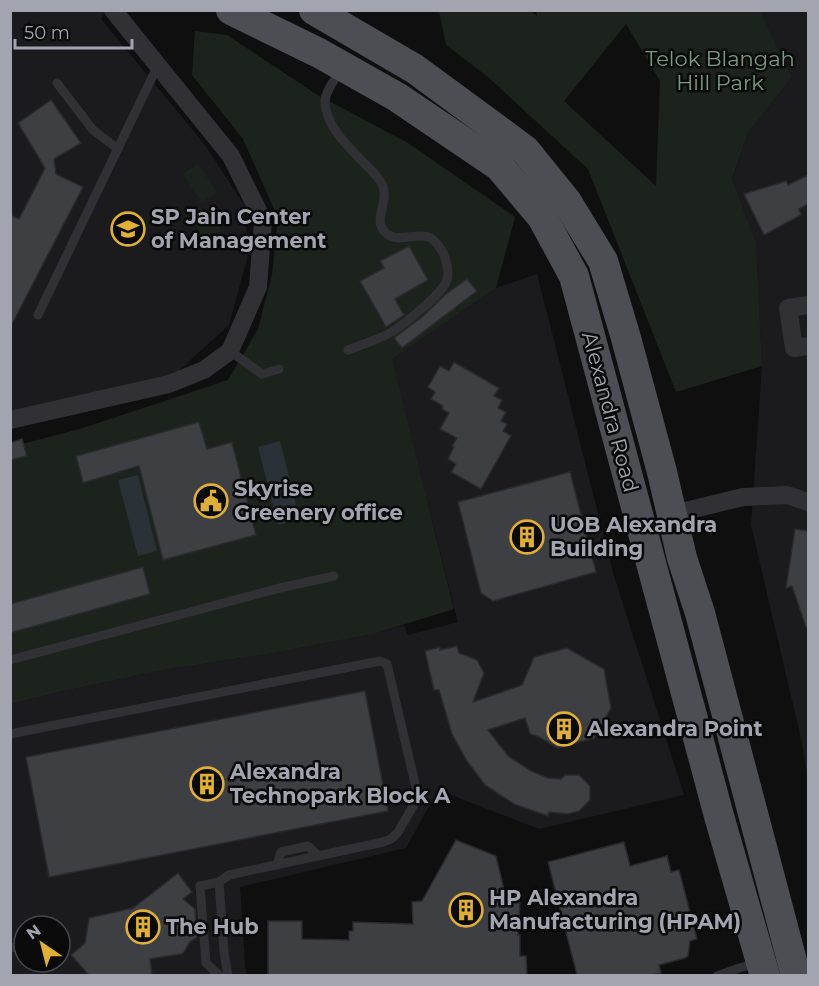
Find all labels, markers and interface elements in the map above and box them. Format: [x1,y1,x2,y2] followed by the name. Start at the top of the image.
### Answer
[15,12,132,50] scale bar
[24,22,70,44] text: 50 m
[645,46,795,95] park label: Telok Blangah Hill Park
[151,204,326,253] place label: SP Jain Center of Management
[110,211,146,247] school or university icon: SP Jain Center of Management
[577,329,644,495] street label: Alexandra Road
[234,476,403,525] place label: Skyrise Greenery office
[193,483,229,519] public building icon: Skyrise Greenery office
[550,512,717,561] place label: UOB Alexandra Building
[509,519,545,555] building icon: UOB Alexandra Building
[546,711,582,747] building icon: Alexandra Point
[586,716,763,741] place label: Alexandra Point
[229,759,451,808] place label: Alexandra Technopark Block A
[189,766,225,802] building icon: Alexandra Technopark Block A
[489,885,741,934] place label: HP Alexandra Manufacturing (HPAM)
[448,892,484,928] building icon: HP Alexandra Manufacturing (HPAM)
[125,909,161,945] building icon: The Hub
[12,914,72,974] north arrow
[166,914,259,939] place label: The Hub
[23,921,44,944] text: N

